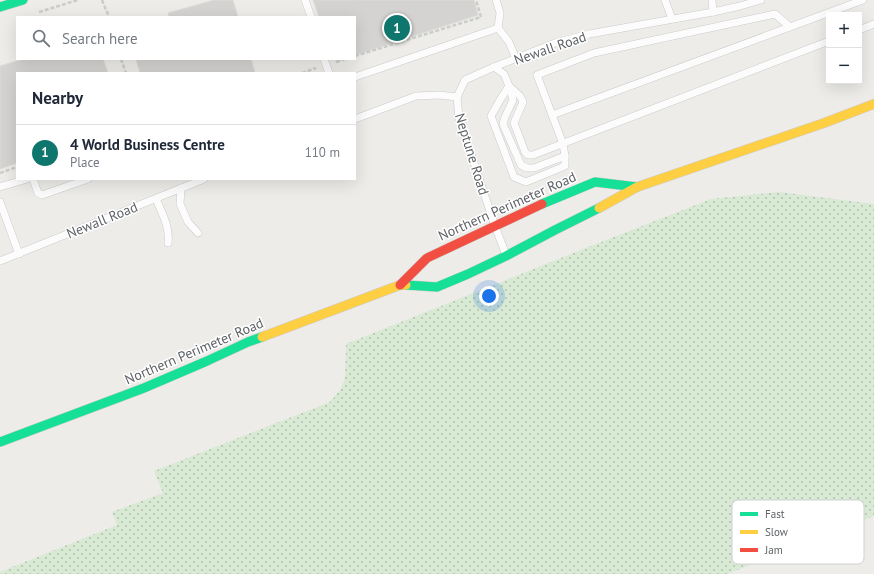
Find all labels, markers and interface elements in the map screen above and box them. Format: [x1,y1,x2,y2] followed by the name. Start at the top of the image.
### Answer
[826,12,862,84] map controls
[826,12,862,48] button: +
[384,13,410,43] pin: 1
[16,16,356,60] search box
[30,27,52,49] icon: search
[512,27,588,69] street label: Newall Road
[62,29,138,48] text: Search here
[826,48,862,84] button: −
[32,87,83,109] text: Nearby
[451,111,493,197] street label: Neptune Road
[70,135,225,154] text: 4 World Business Centre
[41,144,49,161] text: 1
[305,144,340,161] text: 110 m
[70,154,100,171] text: Place
[435,167,579,245] street label: Northern Perimeter Road
[64,198,140,242] street label: Newall Road
[479,286,499,306] your location
[122,314,266,388] street label: Northern Perimeter Road
[732,500,864,564] legend
[765,507,785,521] text: Fast
[765,525,788,539] text: Slow
[764,543,783,557] text: Jam

